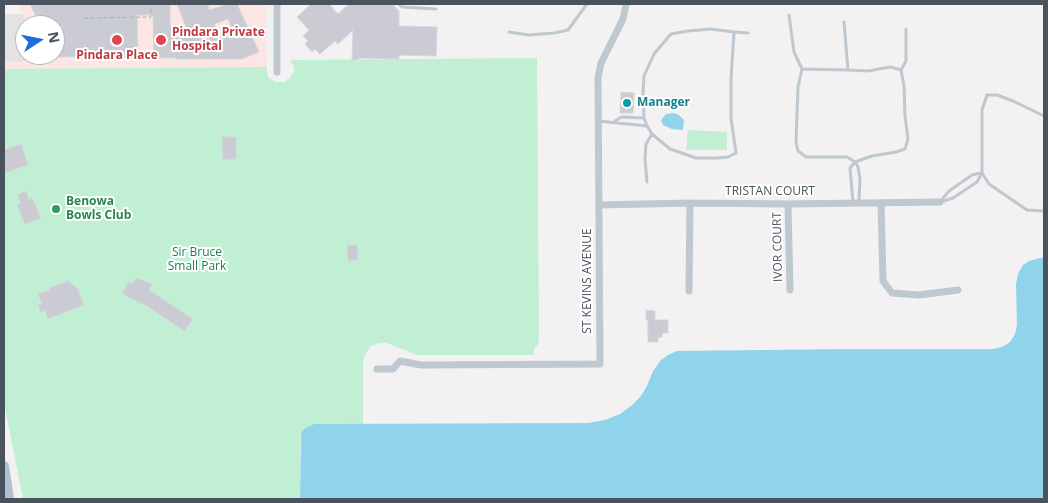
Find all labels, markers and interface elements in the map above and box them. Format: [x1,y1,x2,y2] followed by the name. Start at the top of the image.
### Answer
[15,15,65,65] north arrow
[172,26,265,54] place label: Pindara Private Hospital
[44,30,65,45] text: N
[110,33,124,47] marker: Pindara Place
[154,33,168,47] marker: Pindara Private Hospital
[76,49,158,63] place label: Pindara Place
[637,96,690,110] place label: Manager
[621,97,633,109] marker: Manager
[725,185,815,199] street label: TRISTAN COURT
[66,195,131,223] place label: Benowa Bowls Club
[50,203,62,215] marker: Benowa Bowls Club
[770,212,786,282] street label: IVOR COURT
[581,228,595,334] street label: ST KEVINS AVENUE
[168,246,226,274] park label: Sir Bruce Small Park

